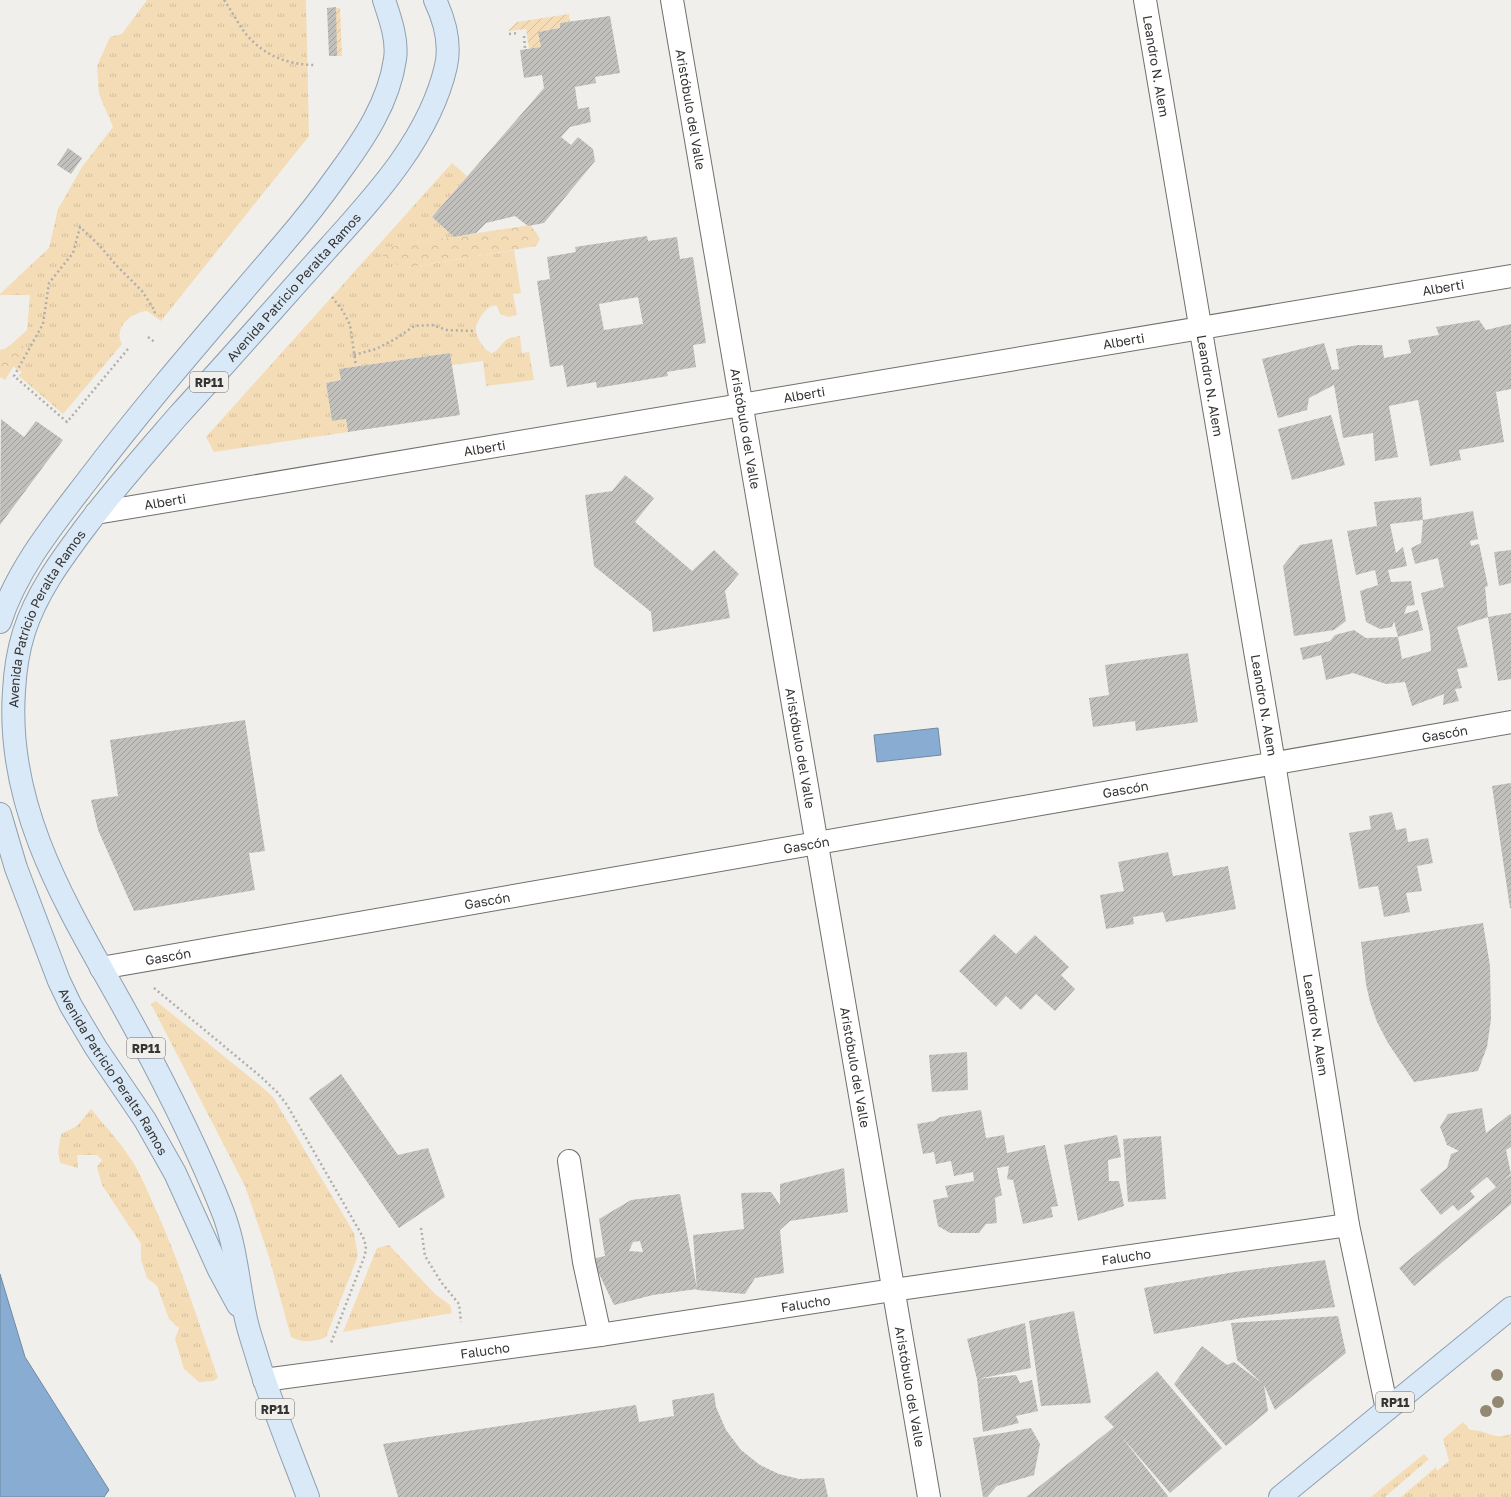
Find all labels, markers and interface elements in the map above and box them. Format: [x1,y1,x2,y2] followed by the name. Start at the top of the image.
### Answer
[1140,14,1173,118] street label: Leandro N. Alem
[673,48,709,171] street label: Aristóbulo del Valle
[223,209,364,365] street label: Avenida Patricio Peralta Ramos
[1421,276,1465,299] street label: Alberti
[1102,329,1146,352] street label: Alberti
[1194,334,1227,438] street label: Leandro N. Alem
[727,367,764,490] street label: Aristóbulo del Valle
[190,372,228,392] road number: RP11
[782,383,826,406] street label: Alberti
[462,437,507,459] street label: Alberti
[143,490,187,513] street label: Alberti
[5,526,89,708] street label: Avenida Patricio Peralta Ramos
[1248,653,1281,757] street label: Leandro N. Alem
[782,686,819,810] street label: Aristóbulo del Valle
[1421,722,1469,745] street label: Gascón
[1101,777,1150,801] street label: Gascón
[782,833,831,857] street label: Gascón
[463,889,511,912] street label: Gascón
[144,944,192,968] street label: Gascón
[1300,973,1332,1077] street label: Leandro N. Alem
[56,985,171,1158] street label: Avenida Patricio Peralta Ramos
[837,1006,873,1129] street label: Aristóbulo del Valle
[127,1038,165,1058] road number: RP11
[1100,1245,1152,1268] street label: Falucho
[780,1292,832,1315] street label: Falucho
[892,1325,928,1448] street label: Aristóbulo del Valle
[459,1339,511,1362] street label: Falucho
[1376,1392,1414,1412] road number: RP11
[256,1399,294,1419] road number: RP11

